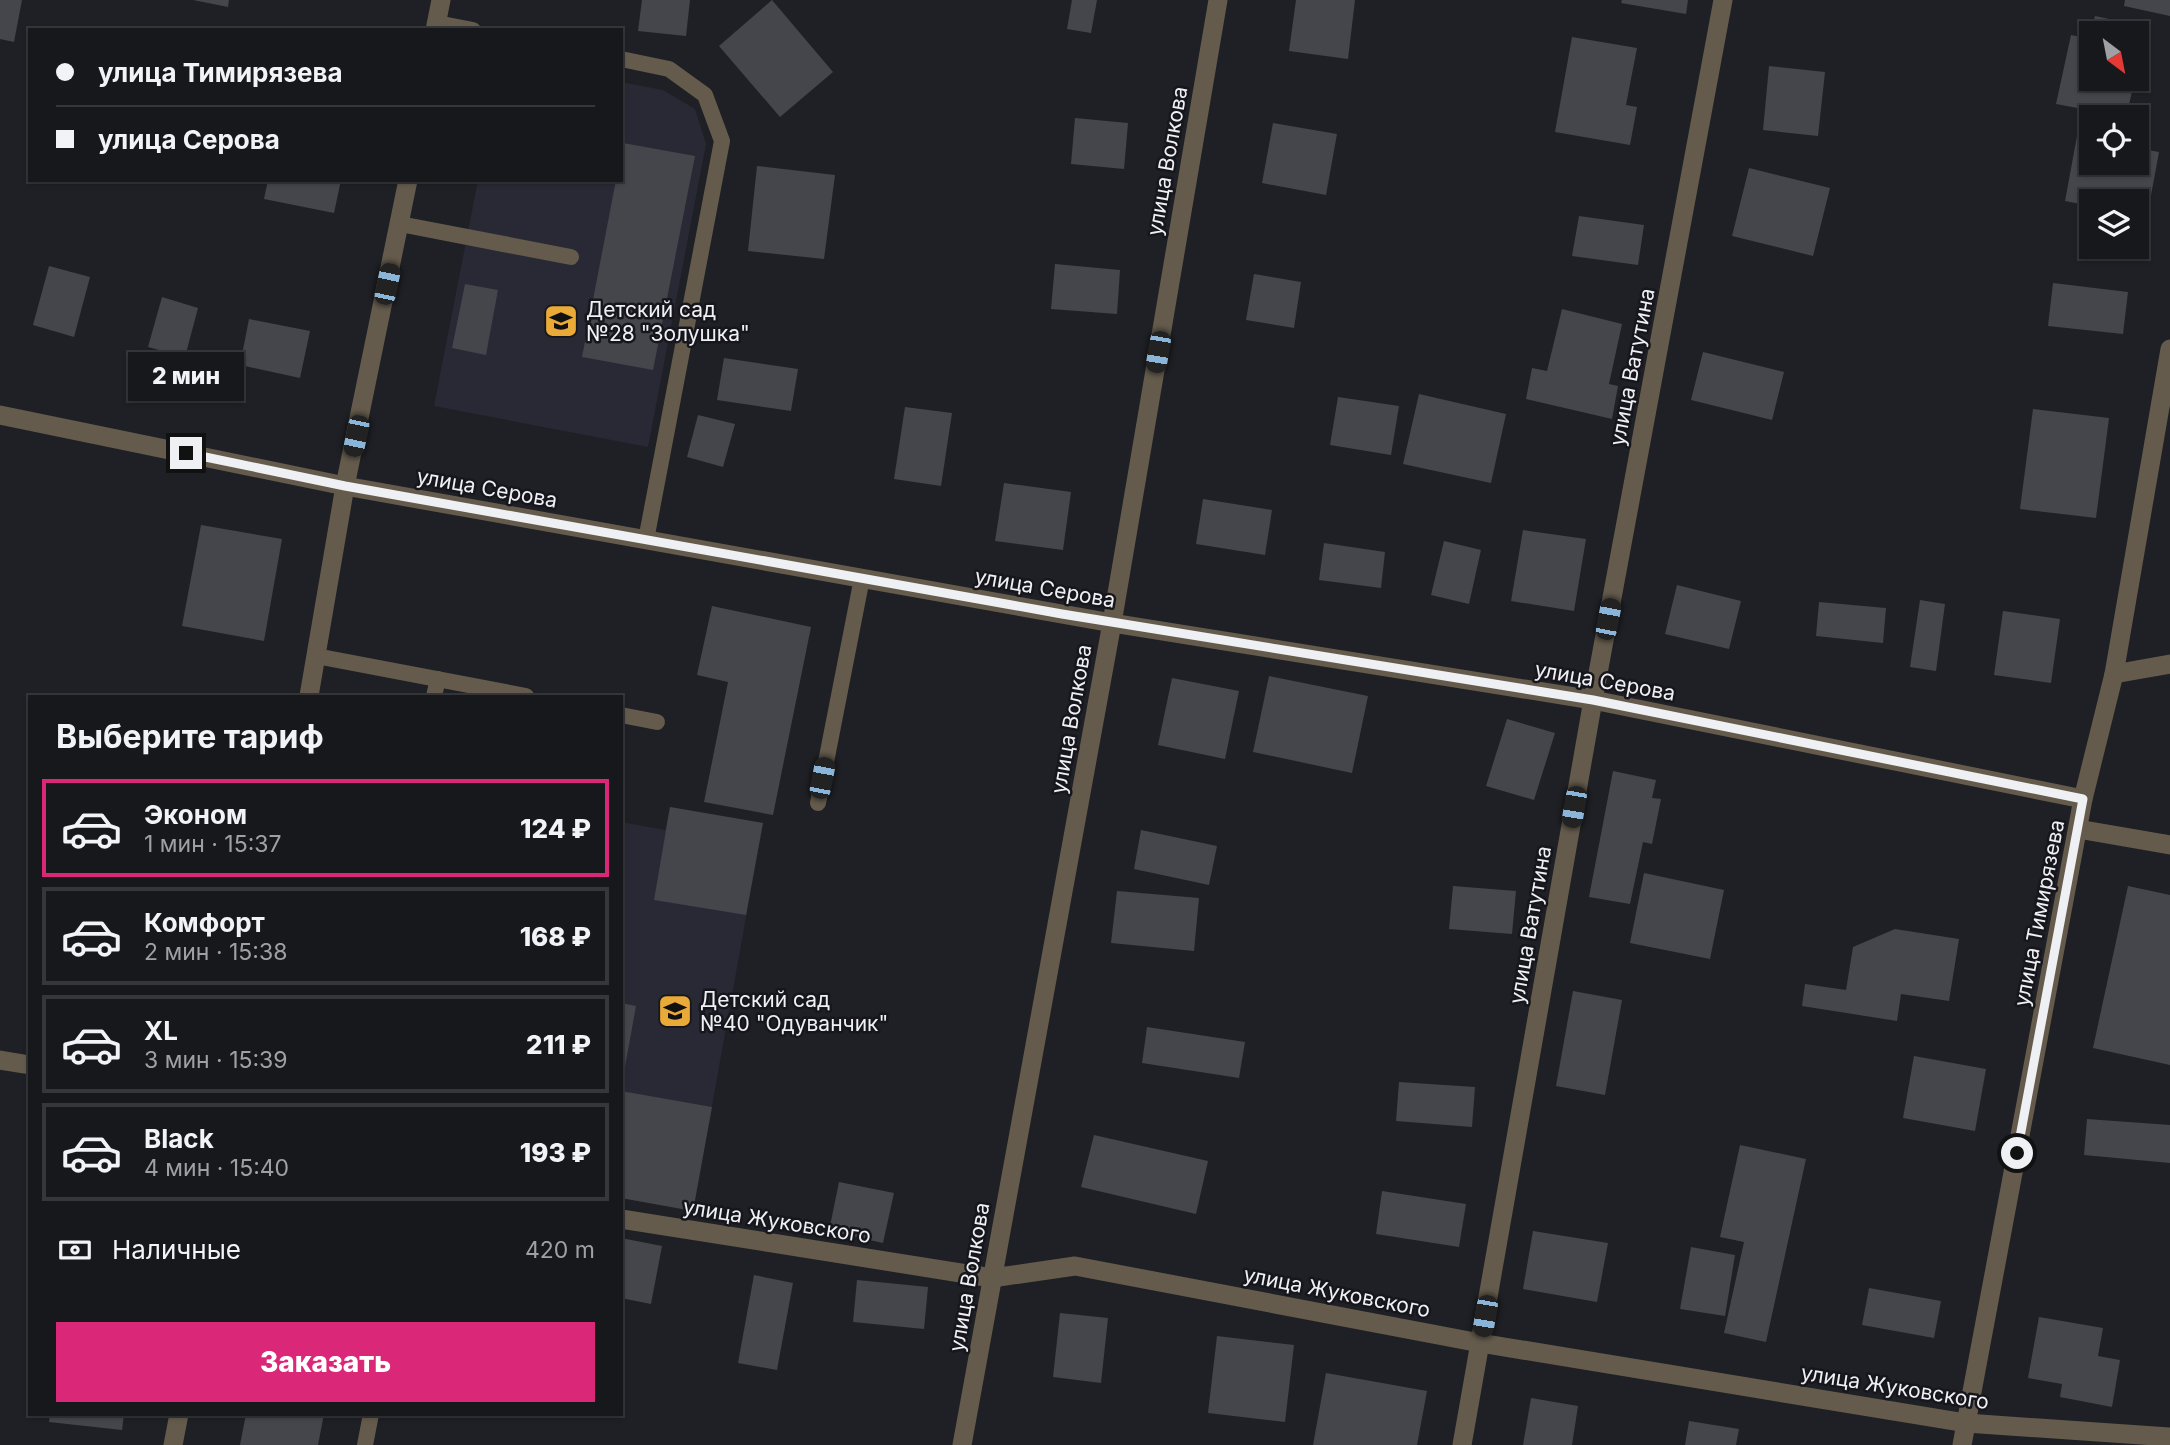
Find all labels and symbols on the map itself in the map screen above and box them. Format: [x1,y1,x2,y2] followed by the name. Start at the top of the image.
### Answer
[2079,21,2149,91] north arrow
[1142,84,1192,238] street label: улица Волкова
[373,261,402,307] car
[1604,286,1660,448] street label: улица Ватутина
[586,297,750,346] place label: Детский сад №28 "Золушка"
[542,302,580,340] school or university icon: Детский сад №28 "Золушка"
[1145,329,1172,375] car
[128,351,244,400] callout: 2 мин
[342,413,371,459] car
[170,437,202,469] route end
[415,463,559,513] street label: улица Серова
[973,563,1117,613] street label: улица Серова
[1594,596,1623,642] car
[1046,642,1096,796] street label: улица Волкова
[1533,656,1677,706] street label: улица Серова
[808,755,837,801] car
[1561,784,1588,830] car
[2009,817,2069,1009] street label: улица Тимирязева
[1504,844,1556,1006] street label: улица Ватутина
[700,987,888,1036] place label: Детский сад №40 "Одуванчик"
[656,992,694,1030] school or university icon: Детский сад №40 "Одуванчик"
[2001,1137,2033,1169] route start
[681,1194,873,1248] street label: улица Жуковского
[944,1200,994,1354] street label: улица Волкова
[1241,1262,1433,1322] street label: улица Жуковского
[1472,1293,1499,1339] car
[1799,1360,1991,1414] street label: улица Жуковского

